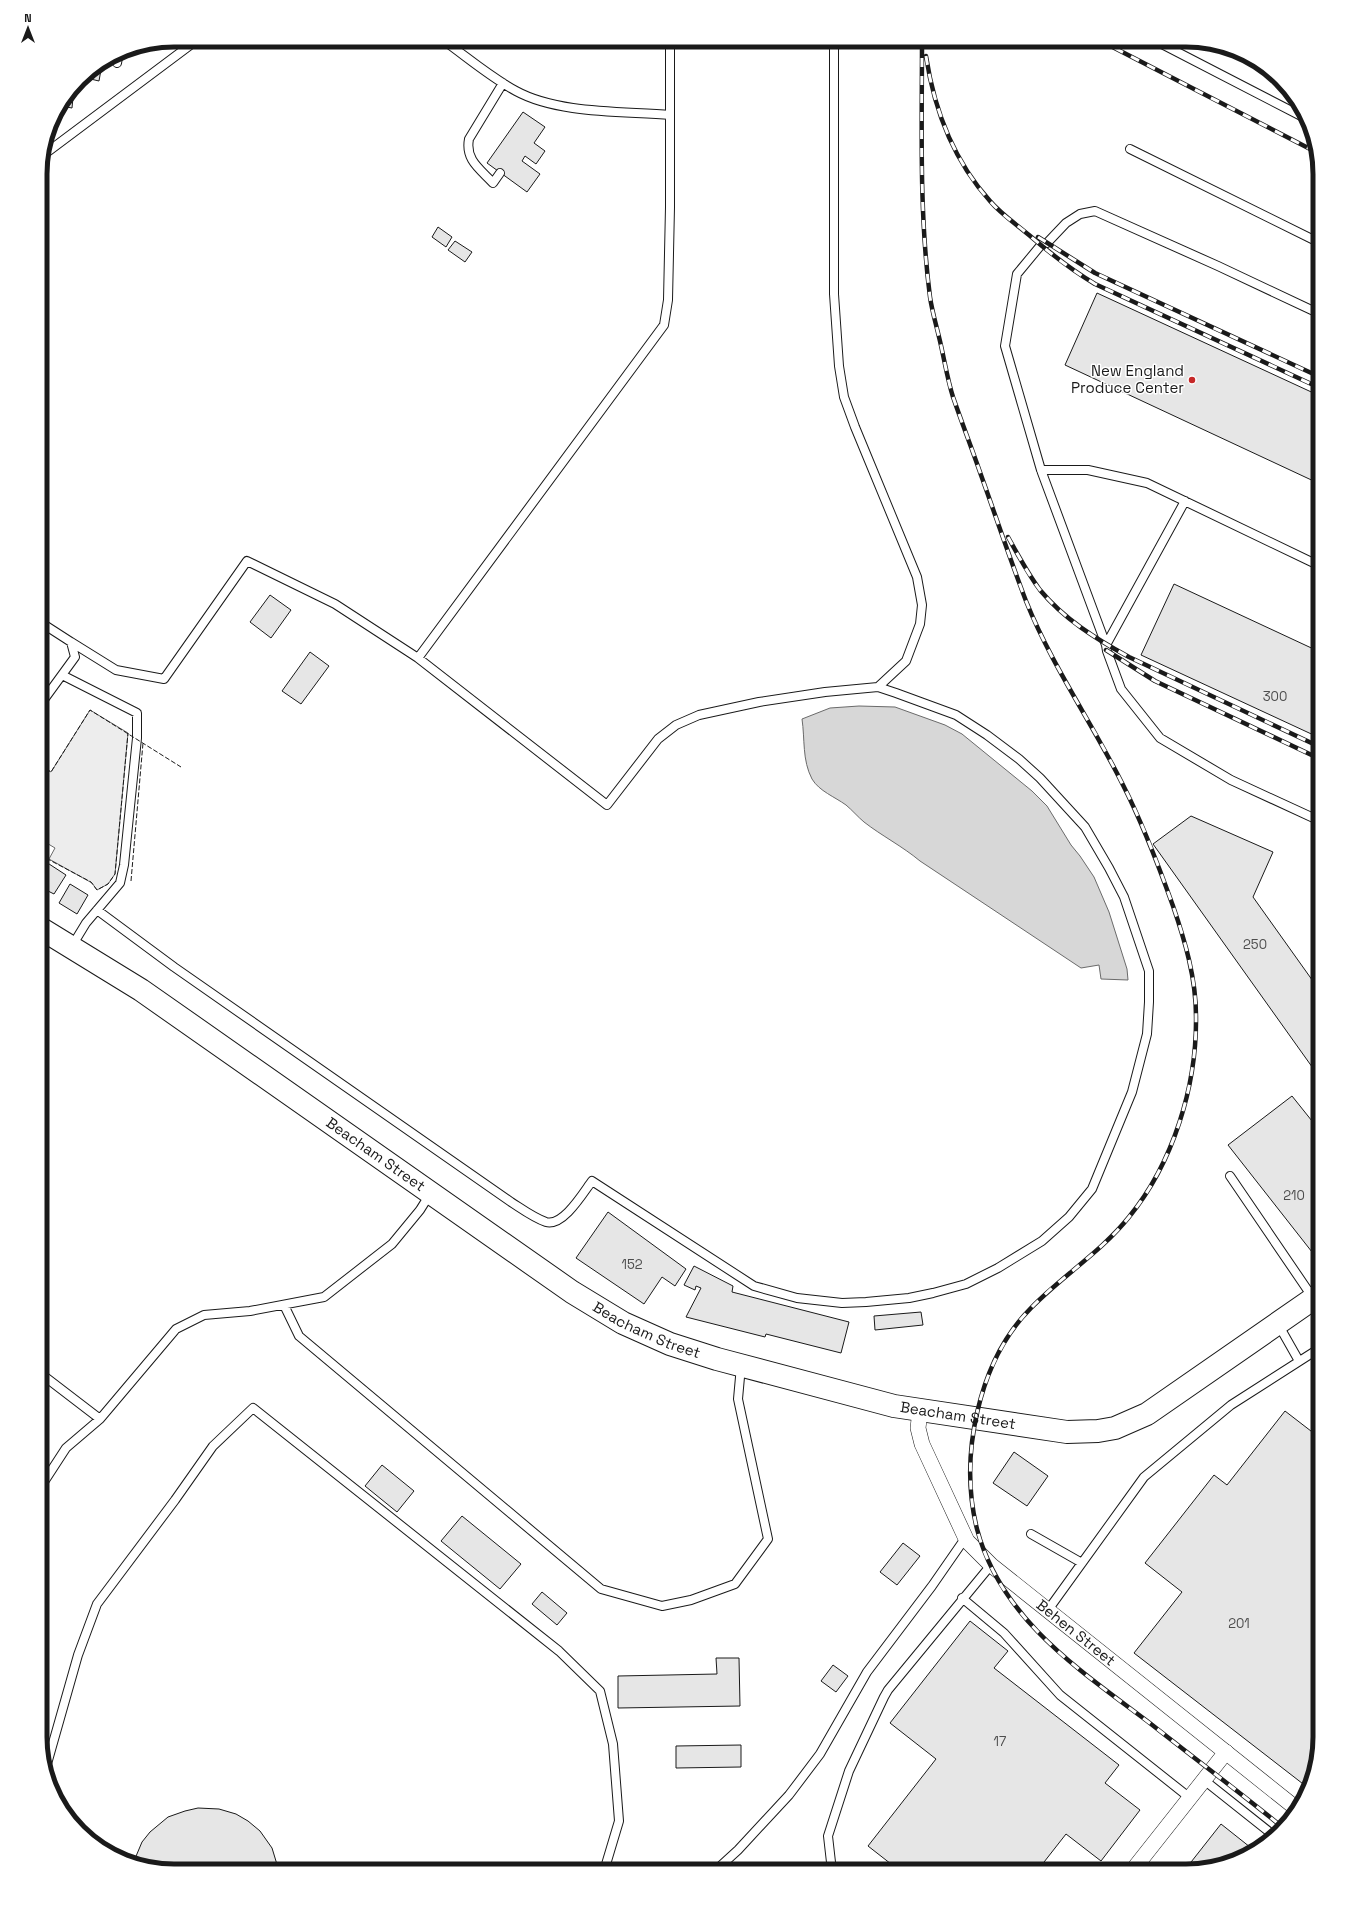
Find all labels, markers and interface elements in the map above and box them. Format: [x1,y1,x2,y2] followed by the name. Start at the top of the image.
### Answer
[8,8,48,48] north arrow
[24,11,32,25] text: N
[1071,361,1184,397] place label: New England Produce Center
[1187,375,1197,385] marker: New England Produce Center
[1263,688,1287,705] house number: 300
[1243,936,1267,953] house number: 250
[323,1113,429,1195] street label: Beacham Street
[1283,1187,1305,1204] house number: 210
[622,1256,643,1273] house number: 152
[589,1297,703,1362] street label: Beacham Street
[899,1397,1017,1433] street label: Beacham Street
[1033,1595,1120,1670] street label: Behen Street
[1228,1615,1250,1632] house number: 201
[994,1733,1006,1750] house number: 17

